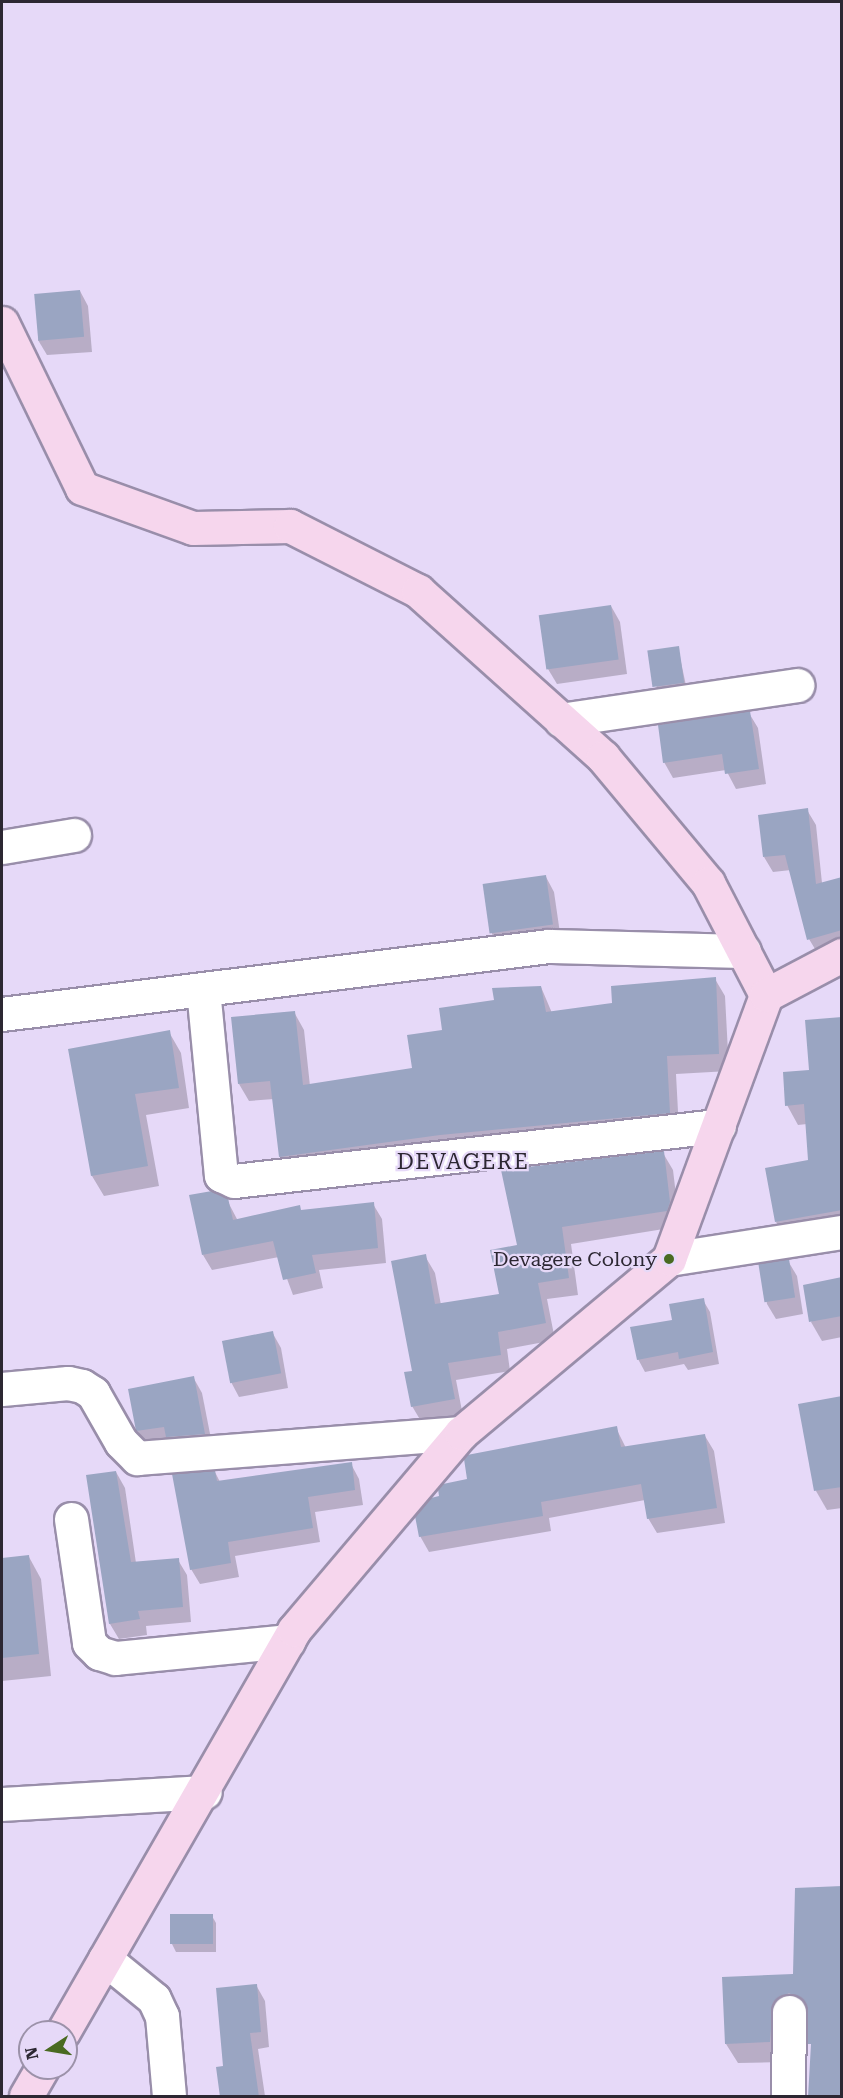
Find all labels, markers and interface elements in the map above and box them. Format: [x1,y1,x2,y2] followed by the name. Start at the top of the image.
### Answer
[397,1149,529,1175] district label: DEVAGERE
[493,1247,657,1271] place label: Devagere Colony
[662,1252,676,1266] marker: Devagere Colony
[18,2020,78,2080] north arrow
[21,2045,42,2061] text: N

